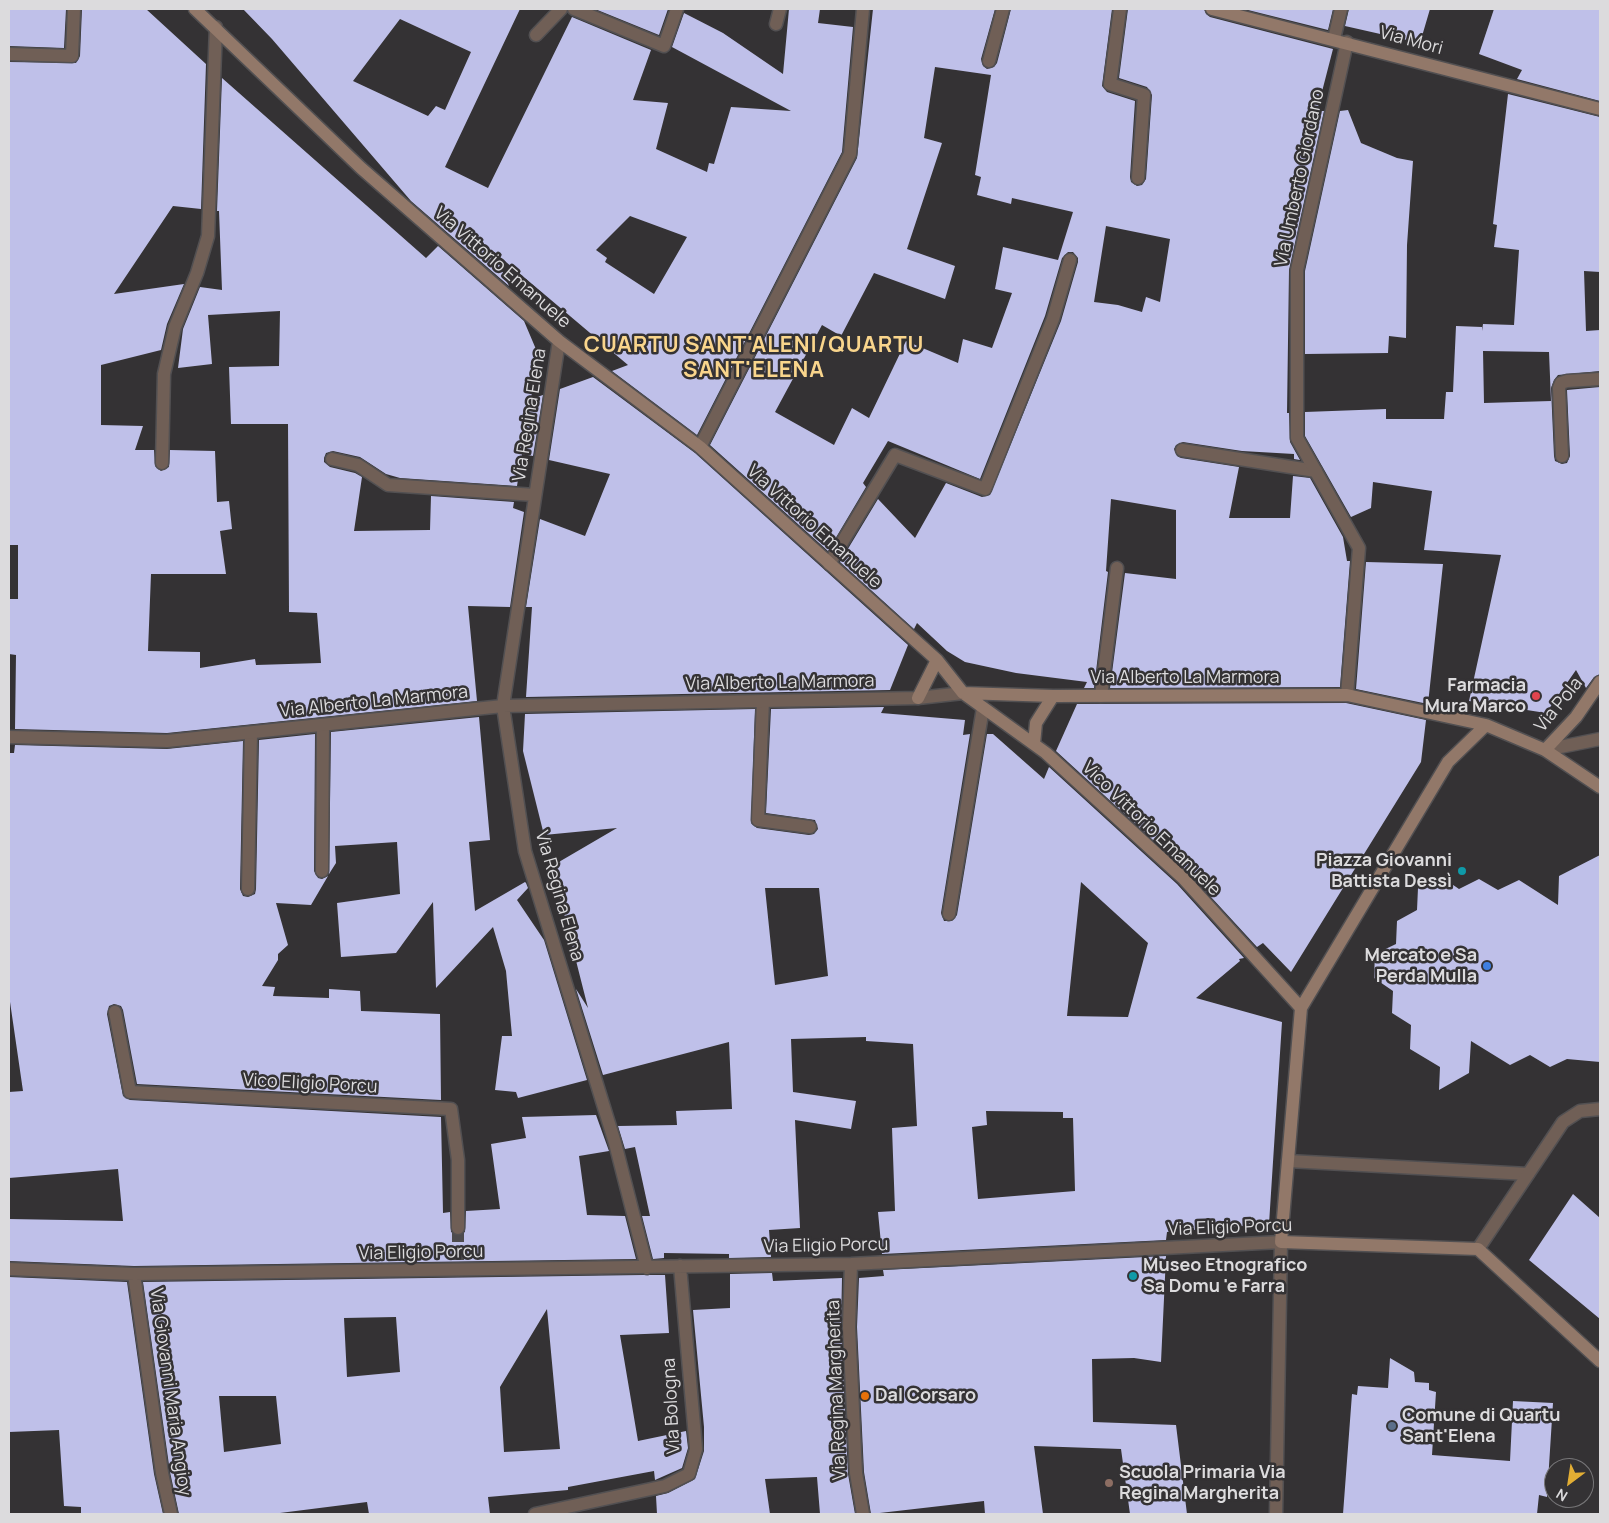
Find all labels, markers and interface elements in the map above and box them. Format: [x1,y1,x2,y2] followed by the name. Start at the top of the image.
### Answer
[1377,22,1445,60] street label: Via Mori
[1271,87,1329,269] street label: Via Umberto Giordano
[429,203,575,333] street label: Via Vittorio Emanuele
[581,333,927,384] district label: CUARTU SANT'ALENI/QUARTU SANT'ELENA
[509,347,551,483] street label: Via Regina Elena
[742,461,886,593] street label: Via Vittorio Emanuele
[1090,667,1280,689] street label: Via Alberto La Marmora
[685,671,875,695] street label: Via Alberto La Marmora
[1530,673,1588,737] street label: Via Pola
[1424,675,1526,718] place label: Farmacia Mura Marco
[279,681,469,723] street label: Via Alberto La Marmora
[1530,690,1542,702] marker: Farmacia Mura Marco
[1077,757,1225,901] street label: Vico Vittorio Emanuele
[530,828,588,964] street label: Via Regina Elena
[1316,850,1452,892] place label: Piazza Giovanni Battista Dessì
[1456,865,1468,877] marker: Piazza Giovanni Battista Dessì
[1365,945,1477,988] place label: Mercato e Sa Perda Mulla
[1481,960,1493,972] marker: Mercato e Sa Perda Mulla
[242,1070,378,1098] street label: Vico Eligio Porcu
[1167,1215,1293,1241] street label: Via Eligio Porcu
[764,1234,888,1258] street label: Via Eligio Porcu
[359,1241,483,1265] street label: Via Eligio Porcu
[1143,1255,1307,1298] place label: Museo Etnografico Sa Domu 'e Farra
[1127,1270,1139,1282] marker: Museo Etnografico Sa Domu 'e Farra
[145,1287,195,1497] street label: Via Giovanni Maria Angioy
[823,1300,851,1480] street label: Via Regina Margherita
[659,1357,685,1455] street label: Via Bologna
[875,1385,976,1407] place label: Dal Corsaro
[859,1390,871,1402] marker: Dal Corsaro
[1402,1405,1561,1448] place label: Comune di Quartu Sant'Elena
[1386,1420,1398,1432] marker: Comune di Quartu Sant'Elena
[1544,1458,1594,1508] north arrow
[1119,1462,1286,1505] place label: Scuola Primaria Via Regina Margherita
[1103,1477,1115,1489] marker: Scuola Primaria Via Regina Margherita
[1552,1485,1571,1506] text: N

